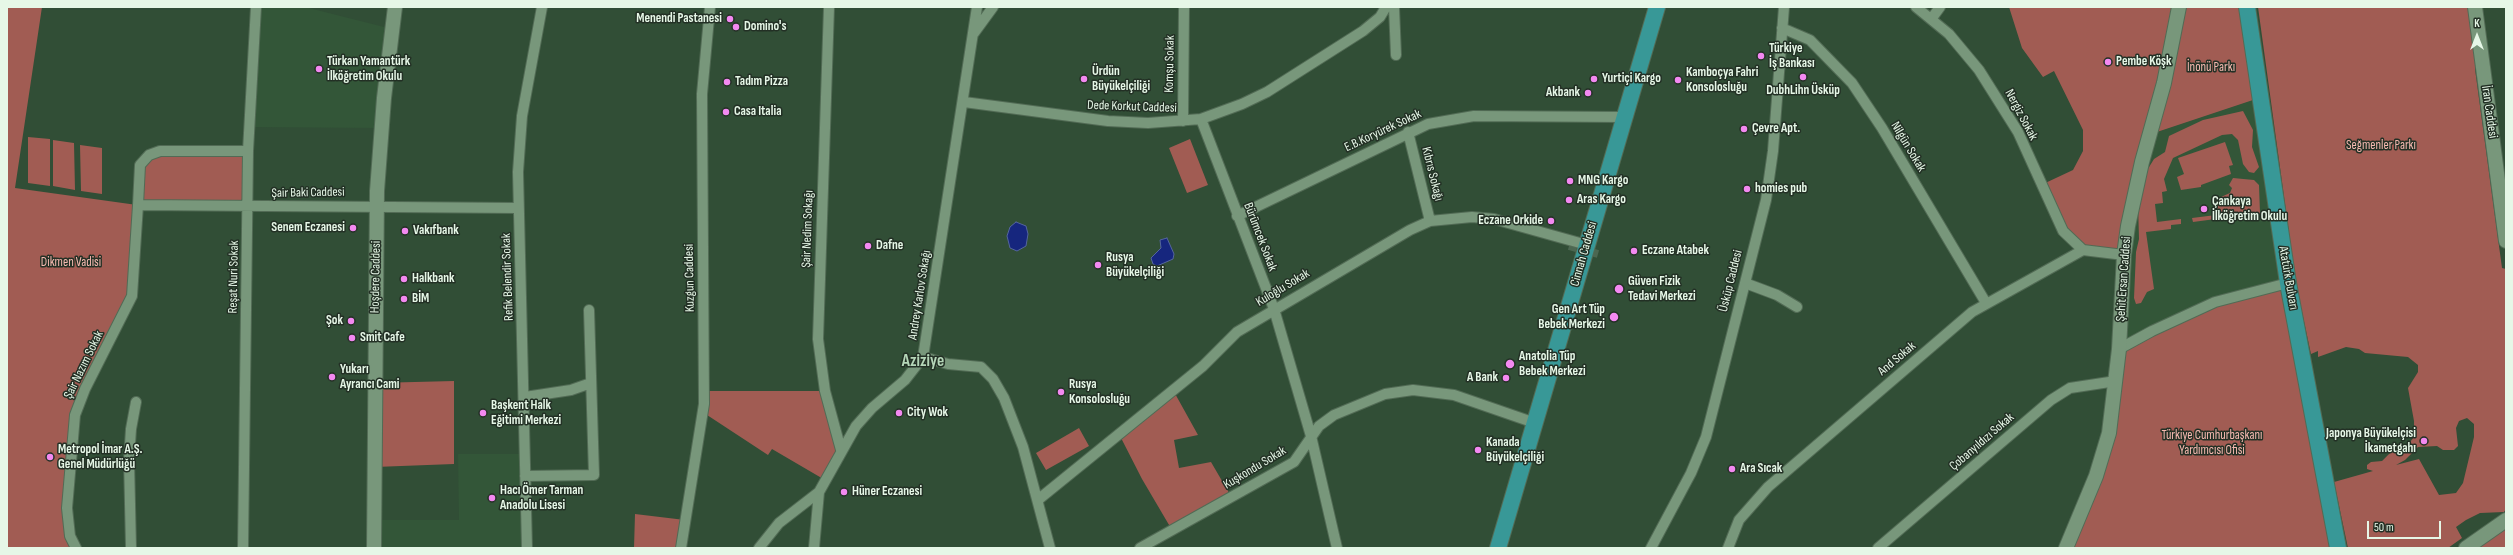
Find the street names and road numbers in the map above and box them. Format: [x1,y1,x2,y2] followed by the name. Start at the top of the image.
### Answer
[1162,35,1178,93] street label: Komşu Sokak
[2478,85,2500,139] street label: İran Caddesi
[2001,87,2041,143] street label: Nergiz Sokak
[1087,98,1177,116] street label: Dede Korkut Caddesi
[1342,106,1424,156] street label: E.B.Koryürek Sokak
[1887,119,1929,175] street label: Nilgün Sokak
[1418,145,1446,203] street label: Kıbrıs Sokağı
[271,185,345,201] street label: Şair Baki Caddesi
[799,190,817,268] street label: Şair Nedim Sokağı
[1240,201,1280,273] street label: Bürümcek Sokak
[1567,220,1601,288] street label: Cinnah Caddesi
[499,233,517,321] street label: Refik Belendir Sokak
[2113,236,2135,322] street label: Şehit Ersan Caddesi
[226,240,242,314] street label: Reşat Nuri Sokak
[368,241,384,313] street label: Hoşdere Caddesi
[682,244,698,312] street label: Kuzgun Caddesi
[2275,245,2301,311] street label: Atatürk Bulvarı
[1716,248,1746,314] street label: Üsküp Caddesi
[905,249,935,341] street label: Andrey Karlov Sokağı
[1253,266,1313,310] street label: Kuloğlu Sokak
[61,328,107,402] street label: Şair Nazım Sokak
[1875,339,1919,379] street label: And Sokak
[1947,410,2017,474] street label: Çobanyıldızı Sokak
[1221,443,1289,493] street label: Kuşkondu Sokak

